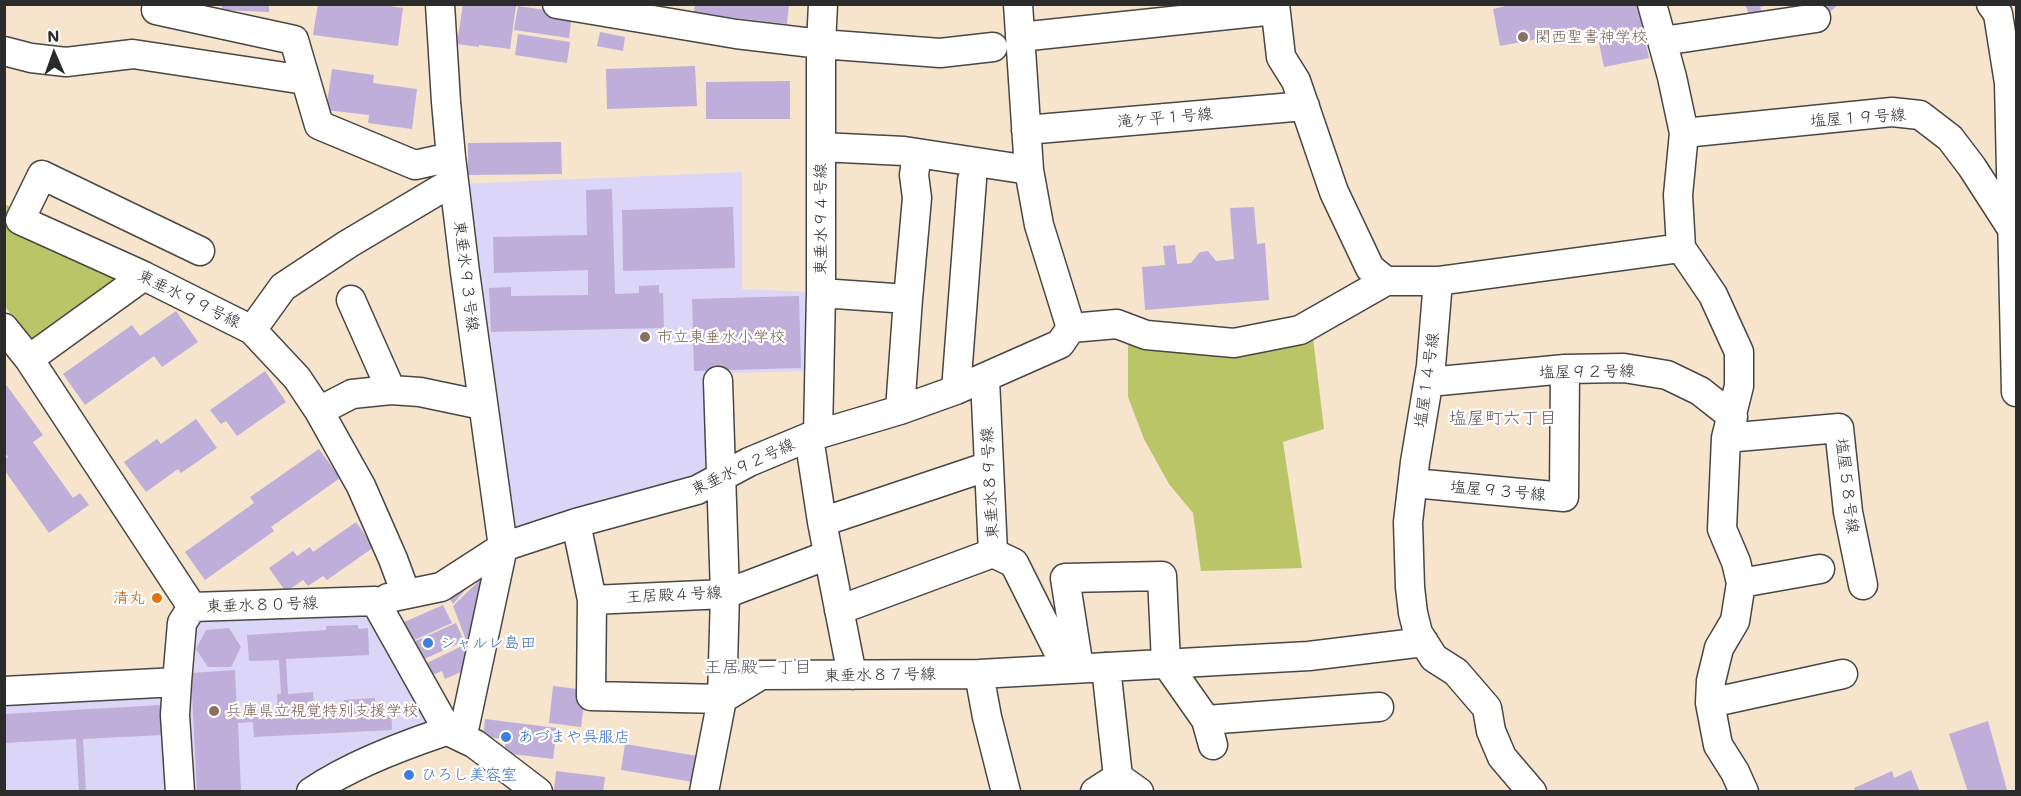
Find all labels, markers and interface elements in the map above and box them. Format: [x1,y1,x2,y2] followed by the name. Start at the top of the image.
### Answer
[24,24,84,84] north arrow
[47,25,60,46] text: N
[1535,27,1647,47] place label: 関西聖書神学校
[1516,30,1530,44] marker: 関西聖書神学校
[1116,104,1214,132] street label: 滝ケ平１号線
[1809,105,1907,131] street label: 塩屋１９号線
[811,163,831,275] street label: 東垂水９４号線
[450,219,482,333] street label: 東垂水９３号線
[134,266,244,332] street label: 東垂水９９号線
[657,327,785,347] place label: 市立東垂水小学校
[638,330,652,344] marker: 市立東垂水小学校
[1411,331,1443,429] street label: 塩屋１４号線
[1539,362,1635,382] street label: 塩屋９２号線
[1449,407,1557,429] district label: 塩屋町六丁目
[977,427,1003,539] street label: 東垂水８９号線
[688,435,798,499] street label: 東垂水９２号線
[1832,437,1862,535] street label: 塩屋５８号線
[1449,477,1547,505] street label: 塩屋９３号線
[626,583,722,607] street label: 王居殿４号線
[113,588,145,608] place label: 清丸
[150,591,164,605] marker: 清丸
[206,593,318,617] street label: 東垂水８０号線
[440,633,536,653] place label: シャルレ島田
[421,636,435,650] marker: シャルレ島田
[704,656,812,678] district label: 王居殿一丁目
[824,664,936,686] street label: 東垂水８７号線
[226,701,418,721] place label: 兵庫県立視覚特別支援学校
[207,704,221,718] marker: 兵庫県立視覚特別支援学校
[518,727,630,747] place label: あづまや呉服店
[499,730,513,744] marker: あづまや呉服店
[421,765,517,785] place label: ひろし美容室
[402,768,416,782] marker: ひろし美容室

